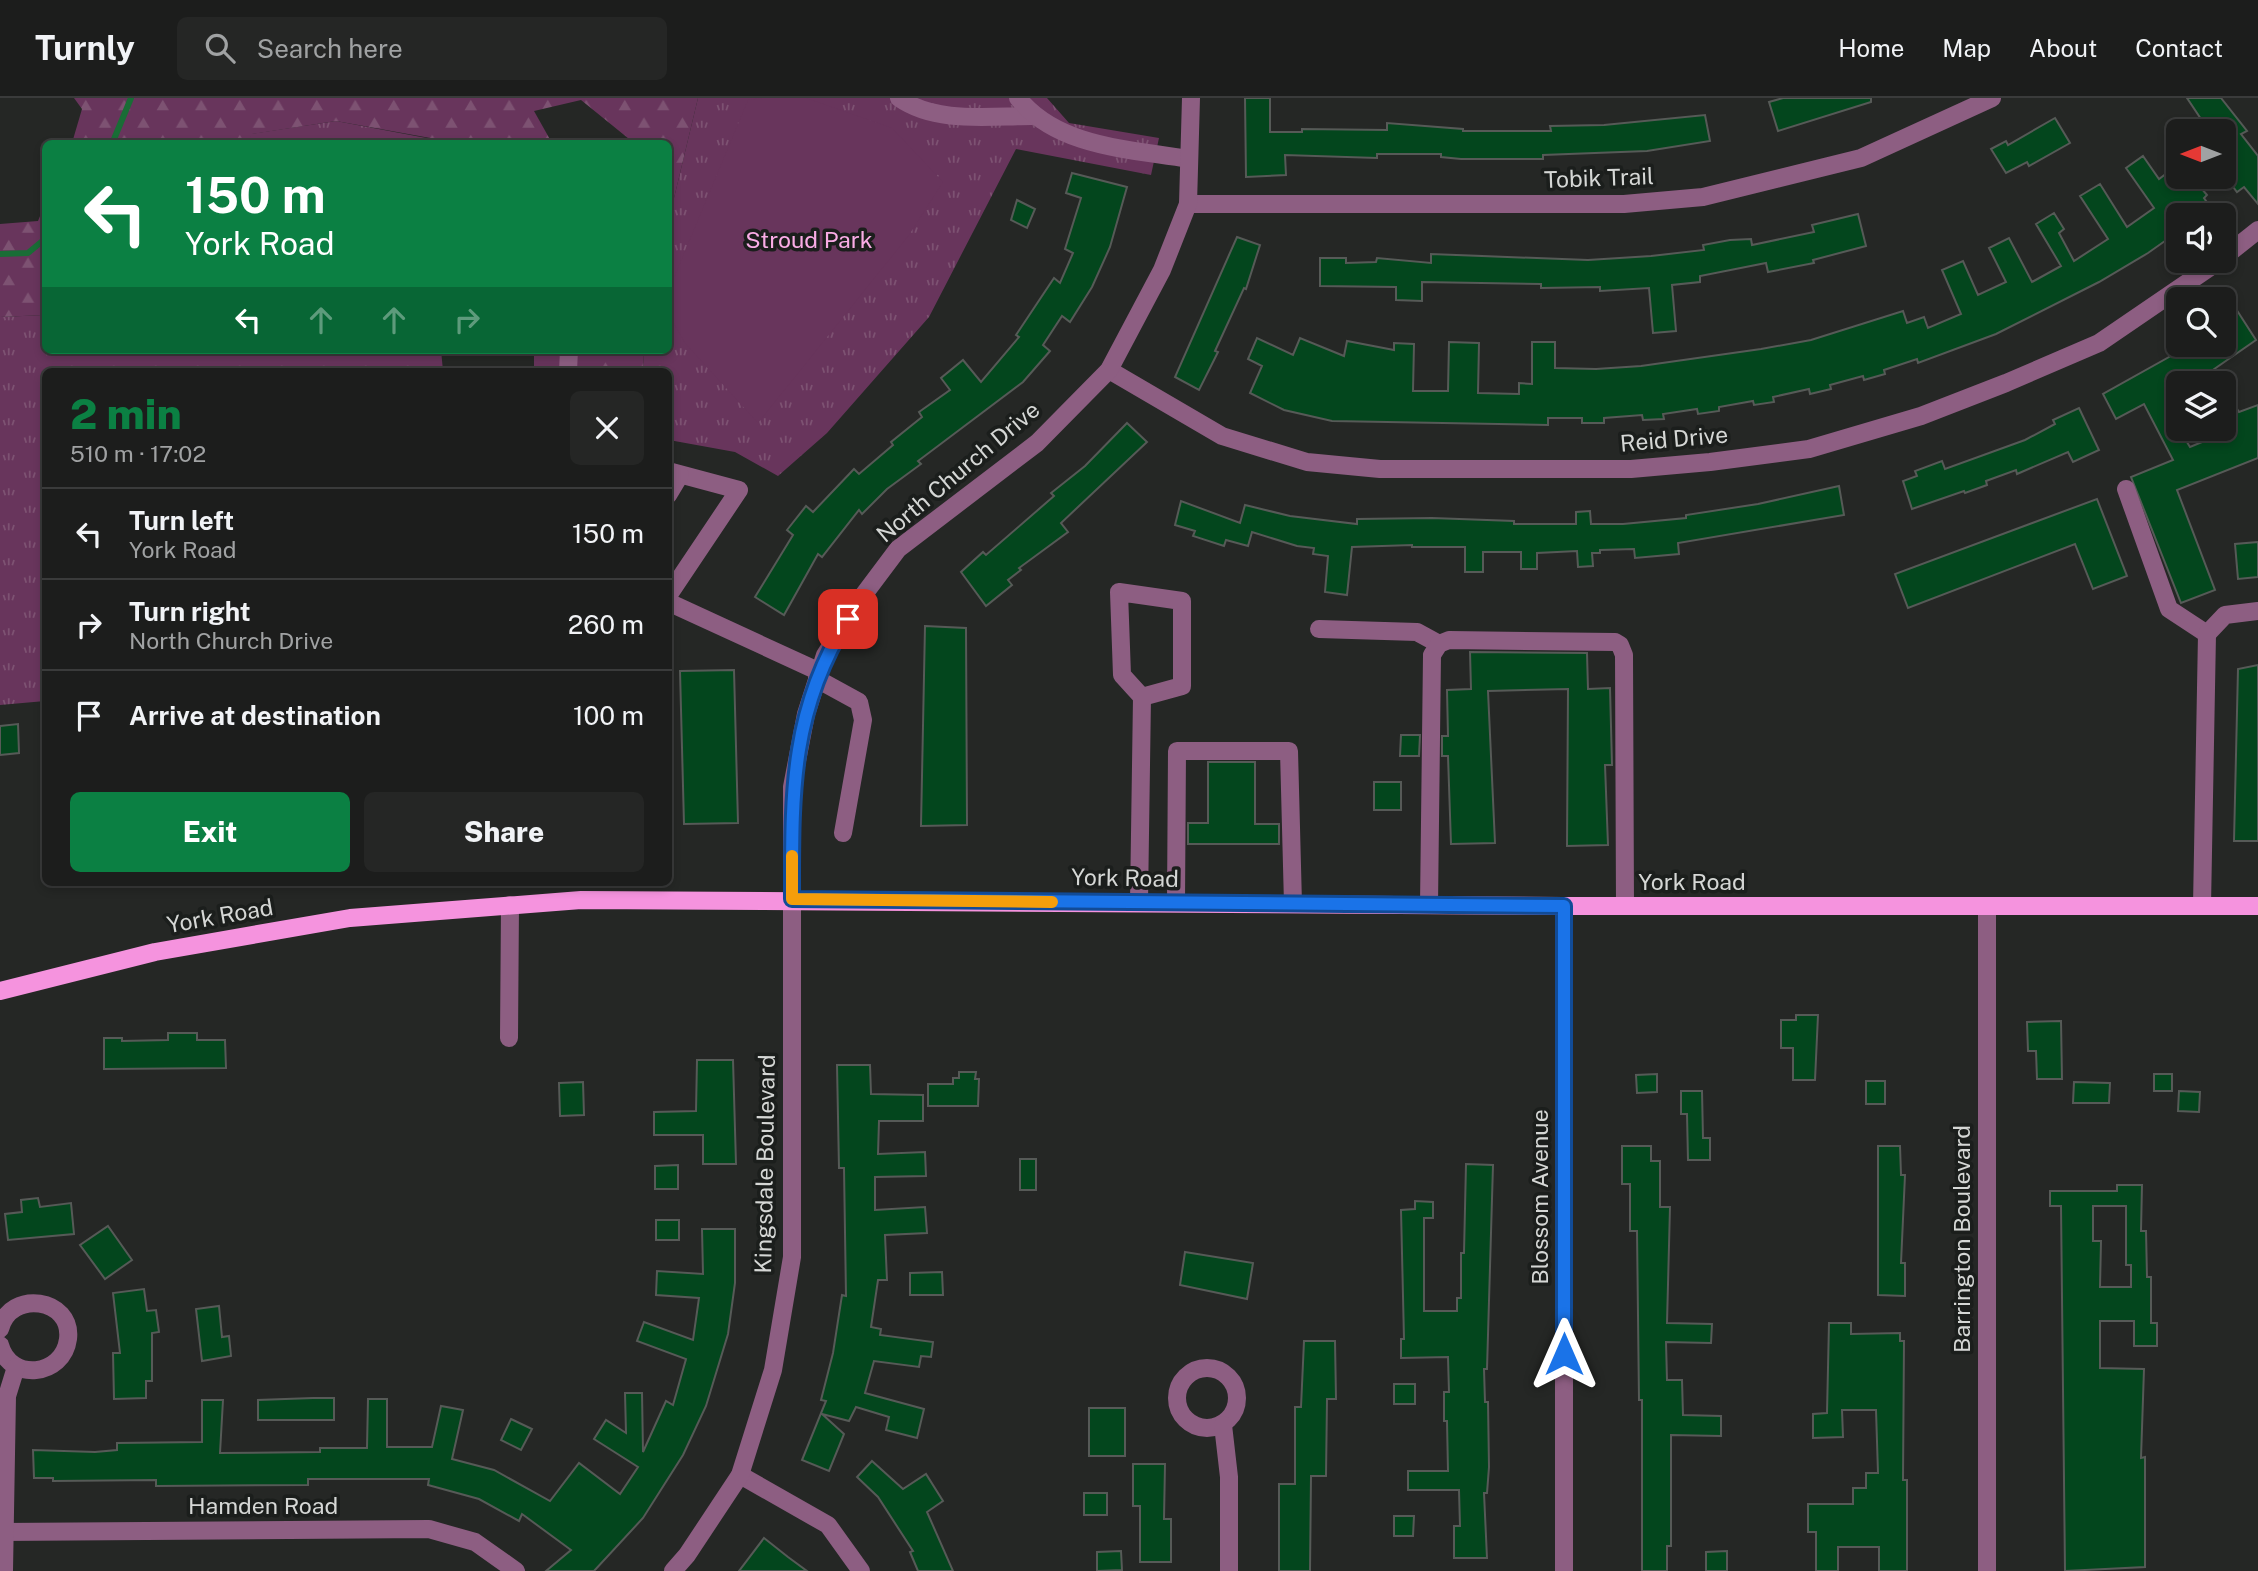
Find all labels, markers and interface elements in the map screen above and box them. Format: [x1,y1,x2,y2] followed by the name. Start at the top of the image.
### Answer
[177,17,667,80] search box
[35,29,135,67] text: Turnly
[201,29,239,67] icon: search
[257,33,403,64] text: Search here
[1838,34,1904,62] text: Home
[1942,34,1991,62] text: Map
[2029,34,2097,62] text: About
[2135,34,2223,62] text: Contact
[2166,119,2236,189] north arrow
[2166,119,2236,441] map controls
[1543,162,1654,193] street label: Tobik Trail
[185,166,326,224] text: 150 m
[70,168,161,259] icon: left
[2166,203,2236,273] button: sound
[185,225,335,262] text: York Road
[745,226,873,253] park label: Stroud Park
[2166,287,2236,357] button: search
[229,301,267,339] icon: left
[302,301,340,339] icon: ahead
[375,301,413,339] icon: ahead
[448,301,486,339] icon: right
[2166,371,2236,441] button: layers
[70,389,182,438] text: 2 min
[570,391,644,465] button: close
[871,396,1045,548] street label: North Church Drive
[1619,420,1729,457] street label: Reid Drive
[70,440,206,467] text: 510 m · 17:02
[129,505,234,536] text: Turn left
[70,515,108,553] icon: left
[572,518,644,549] text: 150 m
[129,536,237,563] text: York Road
[818,589,878,649] pin
[129,596,251,627] text: Turn right
[829,600,867,638] icon: arrive
[70,606,108,644] icon: right
[568,609,644,640] text: 260 m
[129,627,333,654] text: North Church Drive
[70,697,108,735] icon: arrive
[129,700,381,731] text: Arrive at destination
[573,700,644,731] text: 100 m
[70,792,350,872] button: Exit
[364,792,644,872] button: Share
[1071,863,1179,892] street label: York Road
[1638,868,1746,895] street label: York Road
[165,893,275,938] street label: York Road
[749,1054,780,1274] street label: Kingsdale Boulevard
[1526,1109,1553,1285] street label: Blossom Avenue
[1948,1125,1975,1353] street label: Barrington Boulevard
[1527,1317,1601,1391] position arrow
[188,1492,338,1519] street label: Hamden Road

